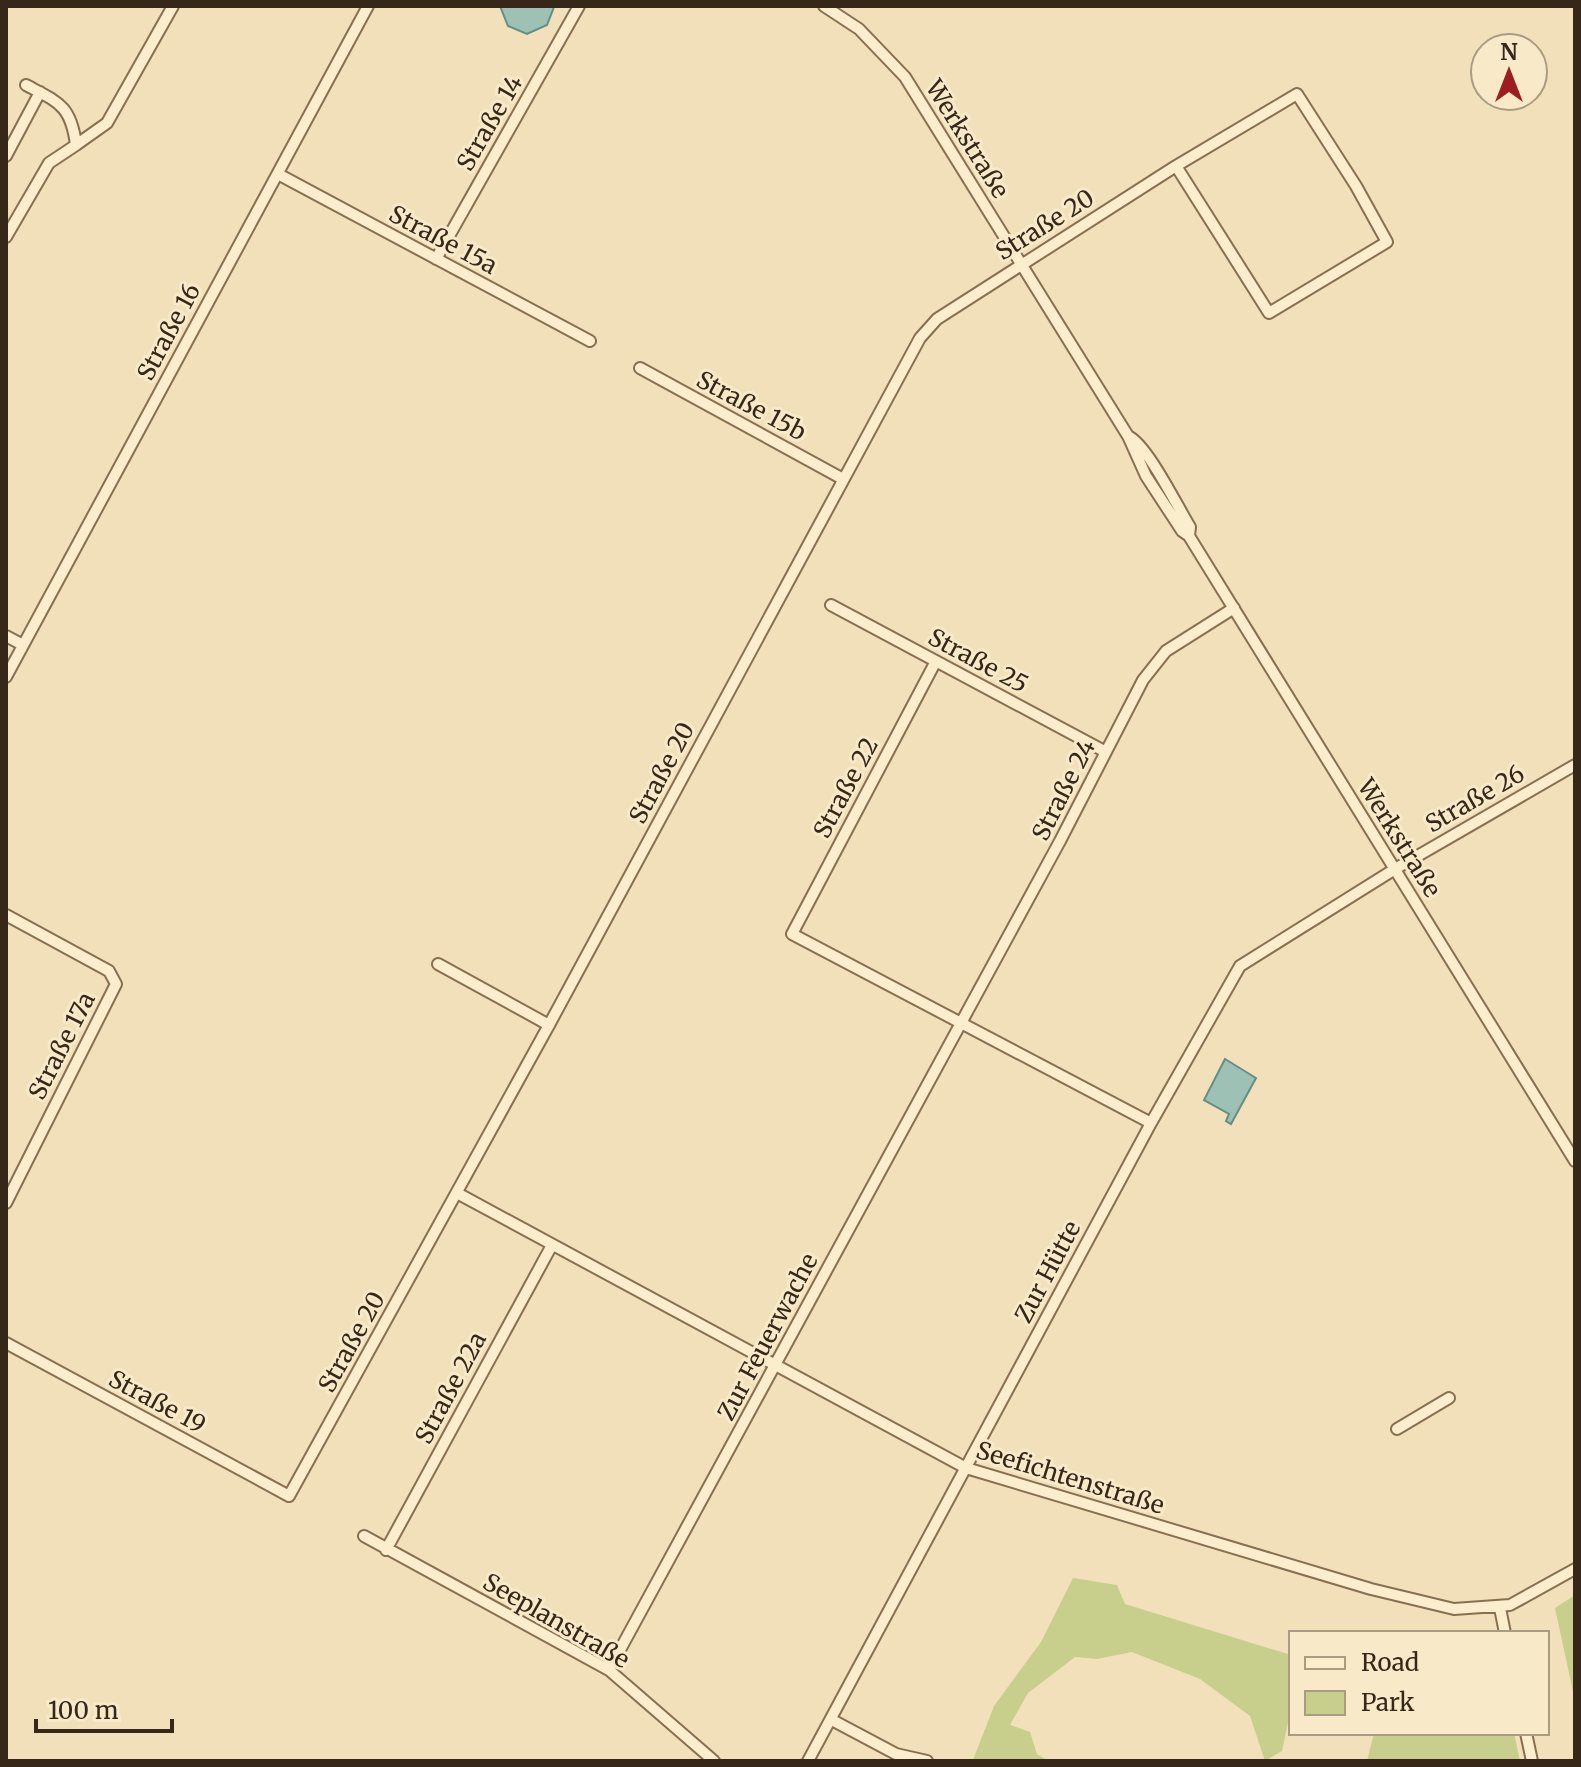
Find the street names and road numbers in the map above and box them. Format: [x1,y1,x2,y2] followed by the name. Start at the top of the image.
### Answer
[450,69,529,176] street label: Straße 14
[918,73,1016,204] street label: Werkstraße
[990,182,1100,267] street label: Straße 20
[384,198,503,281] street label: Straße 15a
[130,278,207,386] street label: Straße 16
[691,364,811,447] street label: Straße 15b
[923,621,1033,700] street label: Straße 25
[622,717,701,829] street label: Straße 20
[806,732,885,843] street label: Straße 22
[1025,734,1102,846] street label: Straße 24
[1420,758,1530,839] street label: Straße 26
[1350,772,1448,903] street label: Werkstraße
[21,987,102,1105] street label: Straße 17a
[1008,1216,1087,1328] street label: Zur Hütte
[710,1248,825,1426] street label: Zur Feuerwache
[311,1286,392,1398] street label: Straße 20
[408,1326,493,1449] street label: Straße 22a
[103,1363,211,1440] street label: Straße 19
[972,1434,1168,1521] street label: Seefichtenstraße
[478,1566,635,1675] street label: Seeplanstraße

